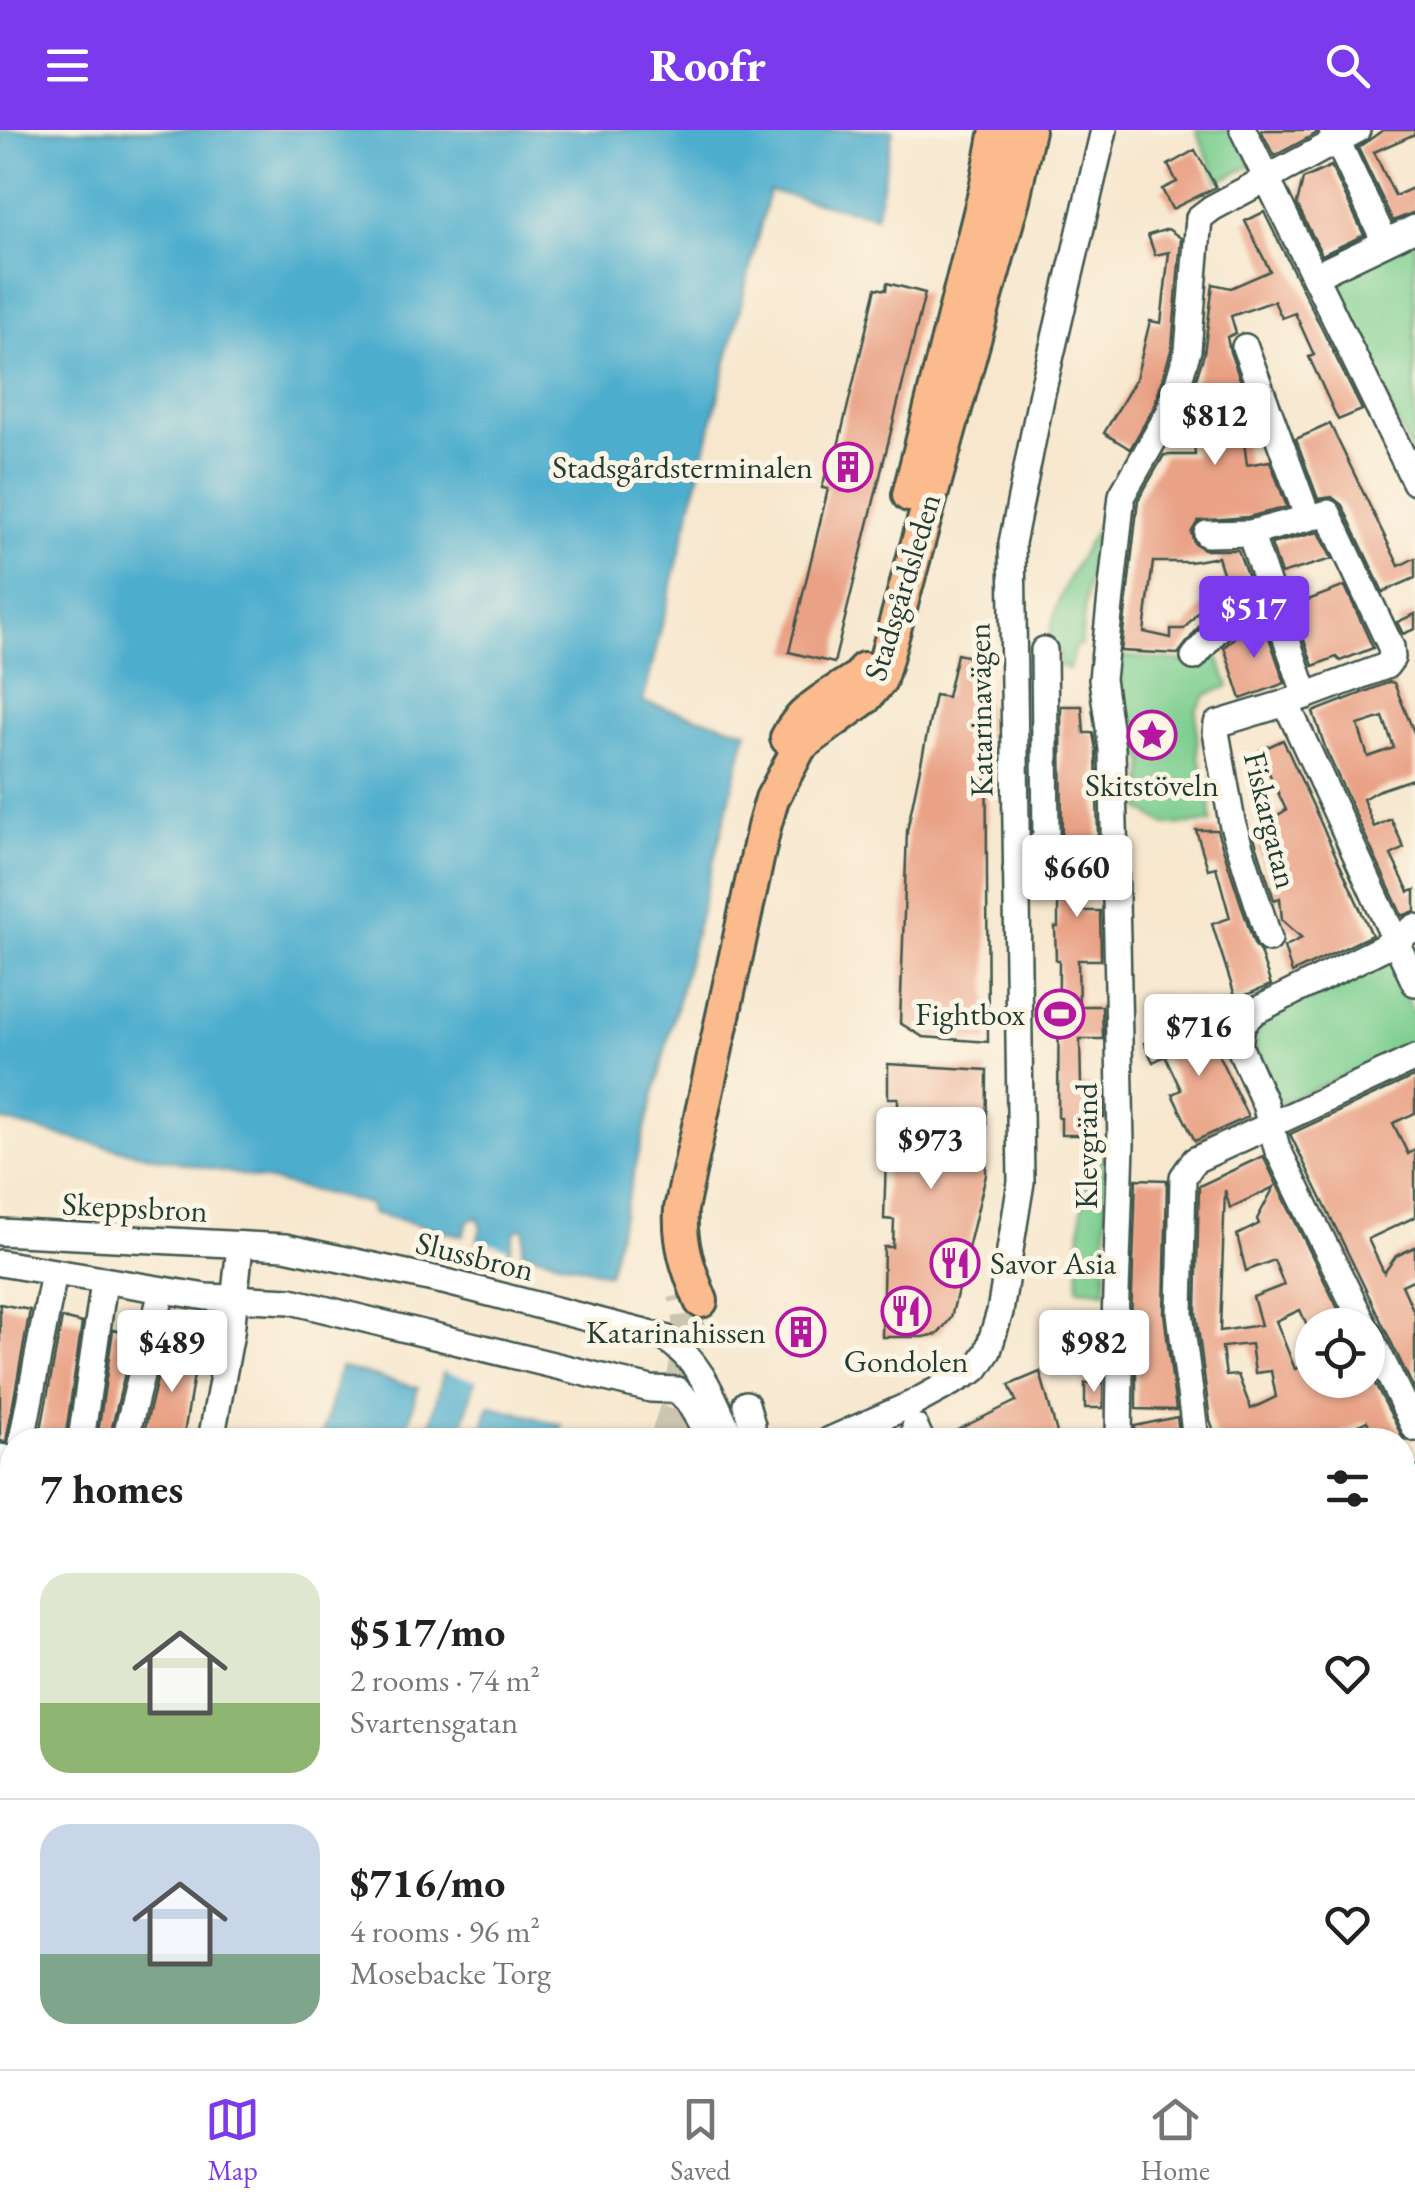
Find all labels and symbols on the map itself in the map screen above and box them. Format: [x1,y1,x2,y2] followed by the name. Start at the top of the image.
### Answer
[1156,383,1274,468] pin: $812
[822,441,874,493] building icon: Stadsgårdsterminalen
[552,446,813,488] place label: Stadsgårdsterminalen
[854,488,950,686] street label: Stadsgårdsleden
[1195,576,1313,661] pin: $517
[957,622,1003,798] street label: Katarinavägen
[1126,709,1178,761] place icon: Skitstöveln
[1234,747,1308,893] street label: Fiskargatan
[1085,764,1219,806] place label: Skitstöveln
[1018,835,1136,920] pin: $660
[1034,988,1086,1040] sports icon: Fightbox
[915,993,1025,1035] place label: Fightbox
[1140,994,1258,1079] pin: $716
[1065,1082,1107,1209] street label: Klevgränd
[872,1107,990,1192] pin: $973
[61,1182,209,1232] street label: Skeppsbron
[412,1221,538,1291] street label: Slussbron
[929,1237,981,1289] restaurant icon: Savor Asia
[990,1242,1116,1284] place label: Savor Asia
[880,1285,932,1337] restaurant icon: Gondolen
[775,1306,827,1358] building icon: Katarinahissen
[113,1310,231,1395] pin: $489
[1035,1310,1153,1395] pin: $982
[586,1311,766,1353] place label: Katarinahissen
[844,1340,968,1382] place label: Gondolen

